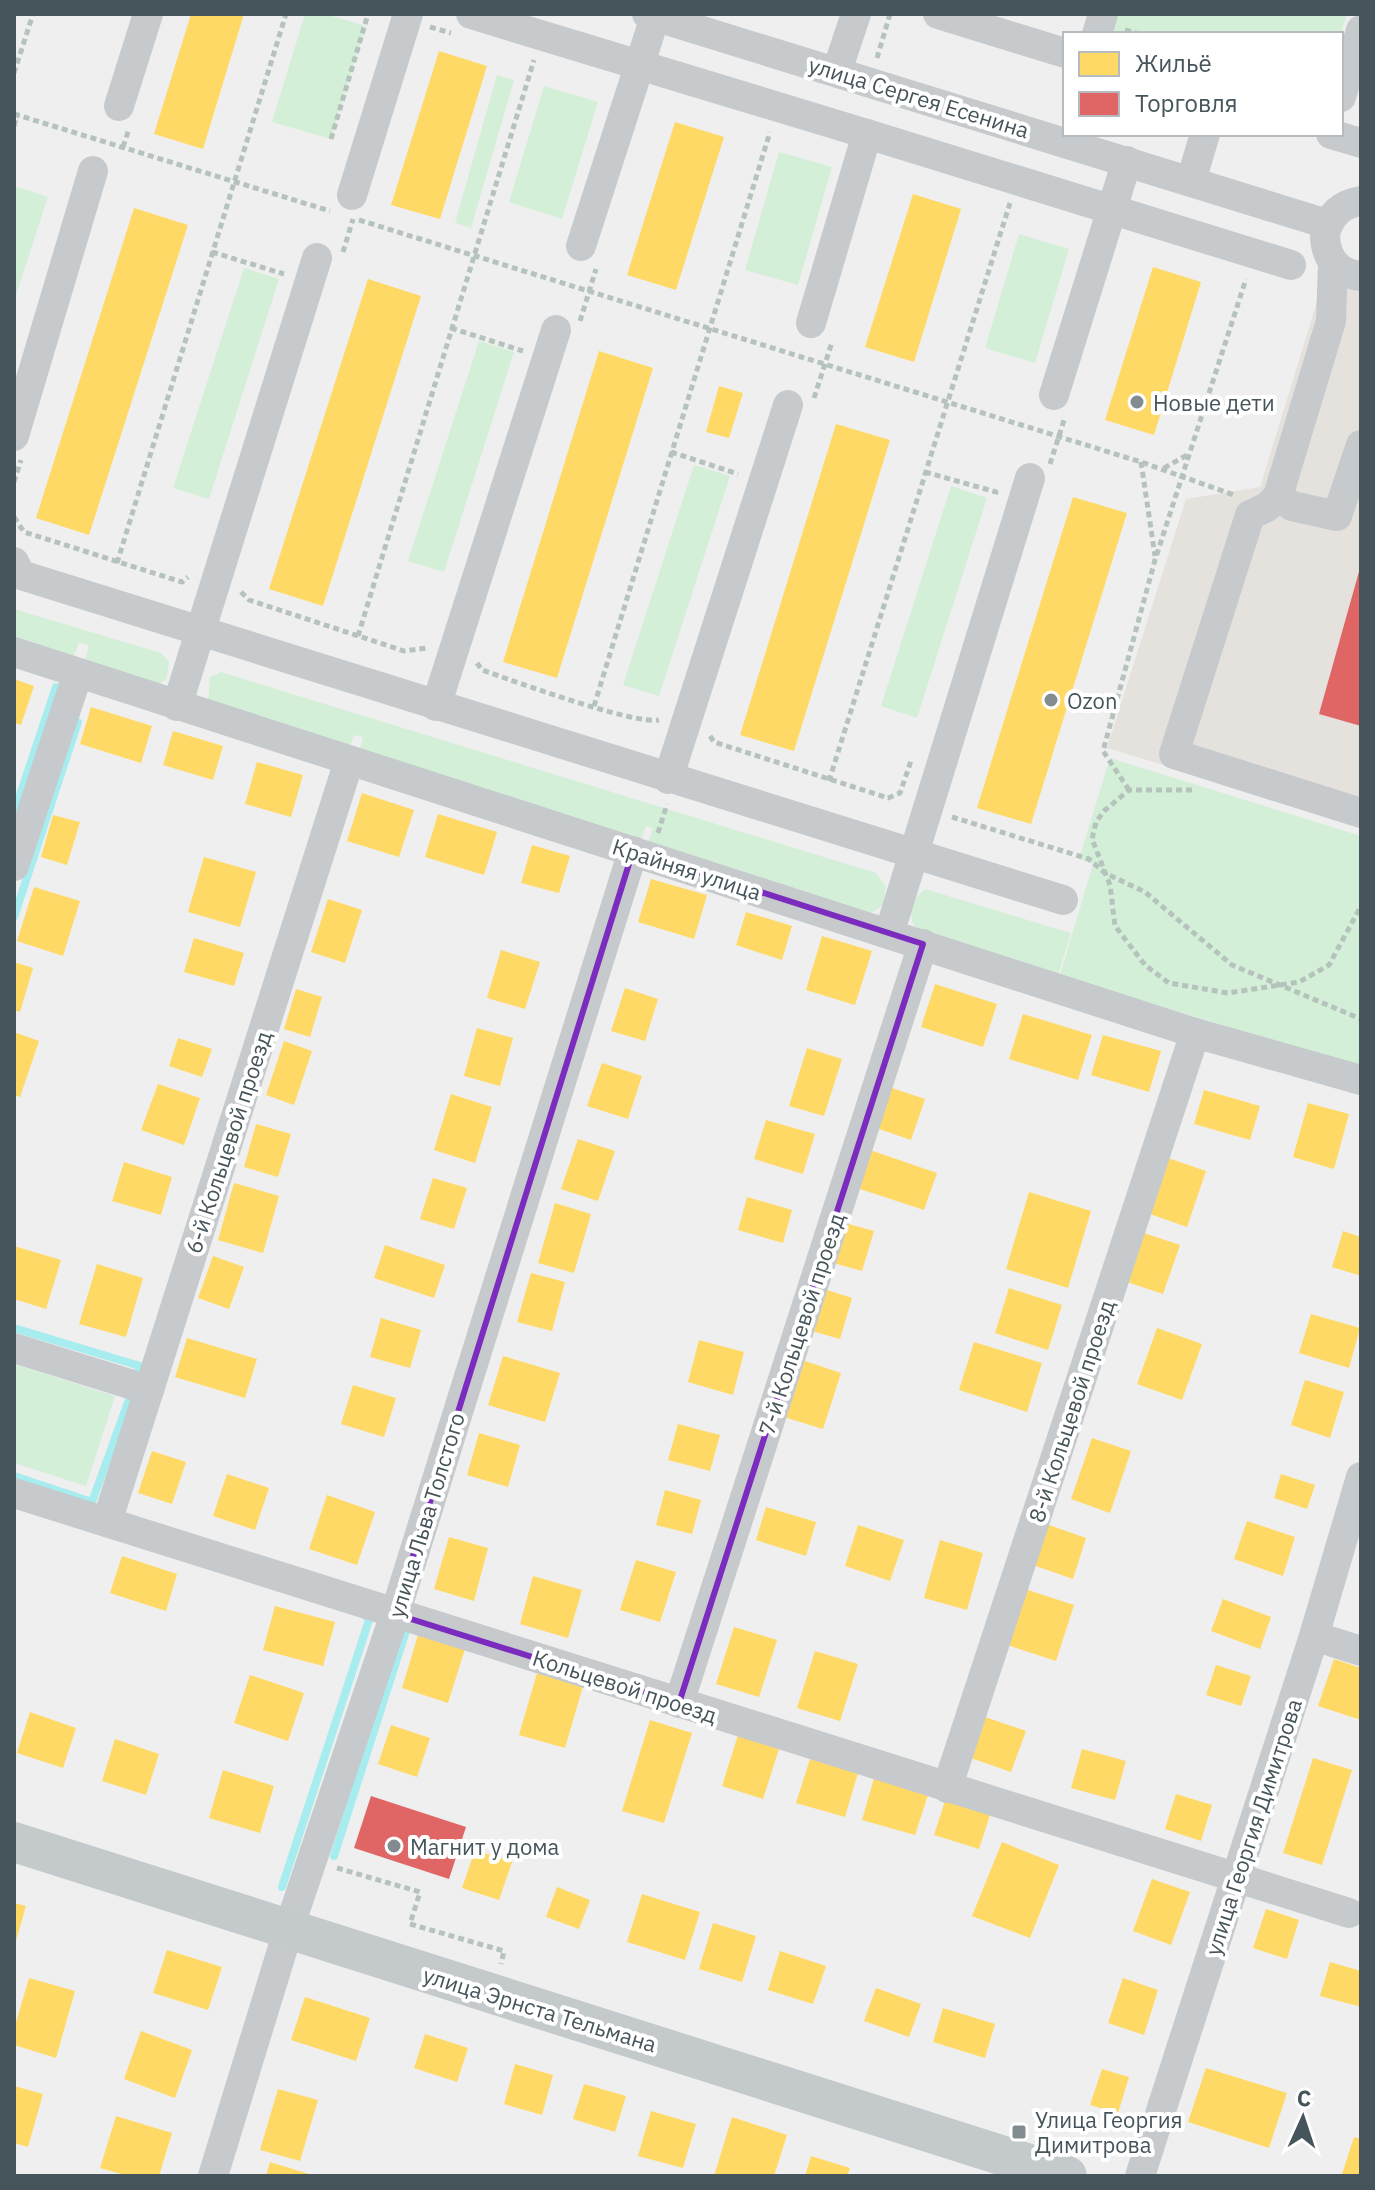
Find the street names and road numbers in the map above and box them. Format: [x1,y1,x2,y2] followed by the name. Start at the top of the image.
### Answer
[805,50,1033,144] street label: улица Сергея Есенина
[609,831,765,907] street label: Крайняя улица
[178,1027,278,1257] street label: 6-й Кольцевой проезд
[751,1209,851,1439] street label: 7-й Кольцевой проезд
[1021,1296,1121,1526] street label: 8-й Кольцевой проезд
[381,1409,471,1621] street label: улица Льва Толстого
[529,1643,721,1729] street label: Кольцевой проезд
[1198,1695,1308,1959] street label: улица Георгия Димитрова
[420,1960,661,2058] street label: улица Эрнста Тельмана

